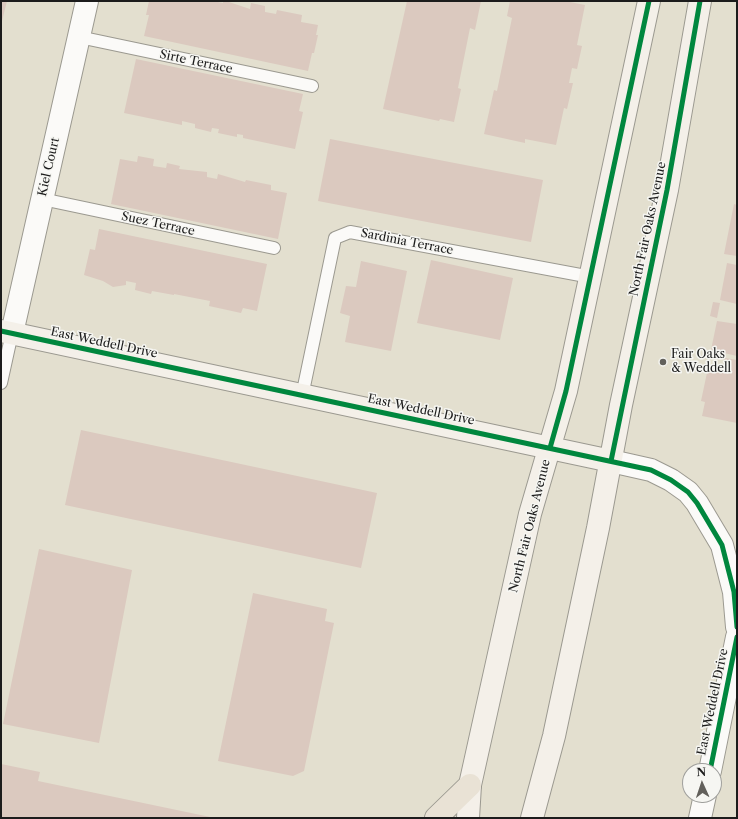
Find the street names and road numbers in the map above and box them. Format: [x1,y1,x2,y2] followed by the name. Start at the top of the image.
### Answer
[158,47,234,77] street label: Sirte Terrace
[35,136,63,198] street label: Kiel Court
[627,161,669,297] street label: North Fair Oaks Avenue
[120,209,196,239] street label: Suez Terrace
[360,226,454,258] street label: Sardinia Terrace
[49,325,159,361] street label: East Weddell Drive
[366,392,476,428] street label: East Weddell Drive
[506,458,554,594] street label: North Fair Oaks Avenue
[695,647,731,757] street label: East Weddell Drive

